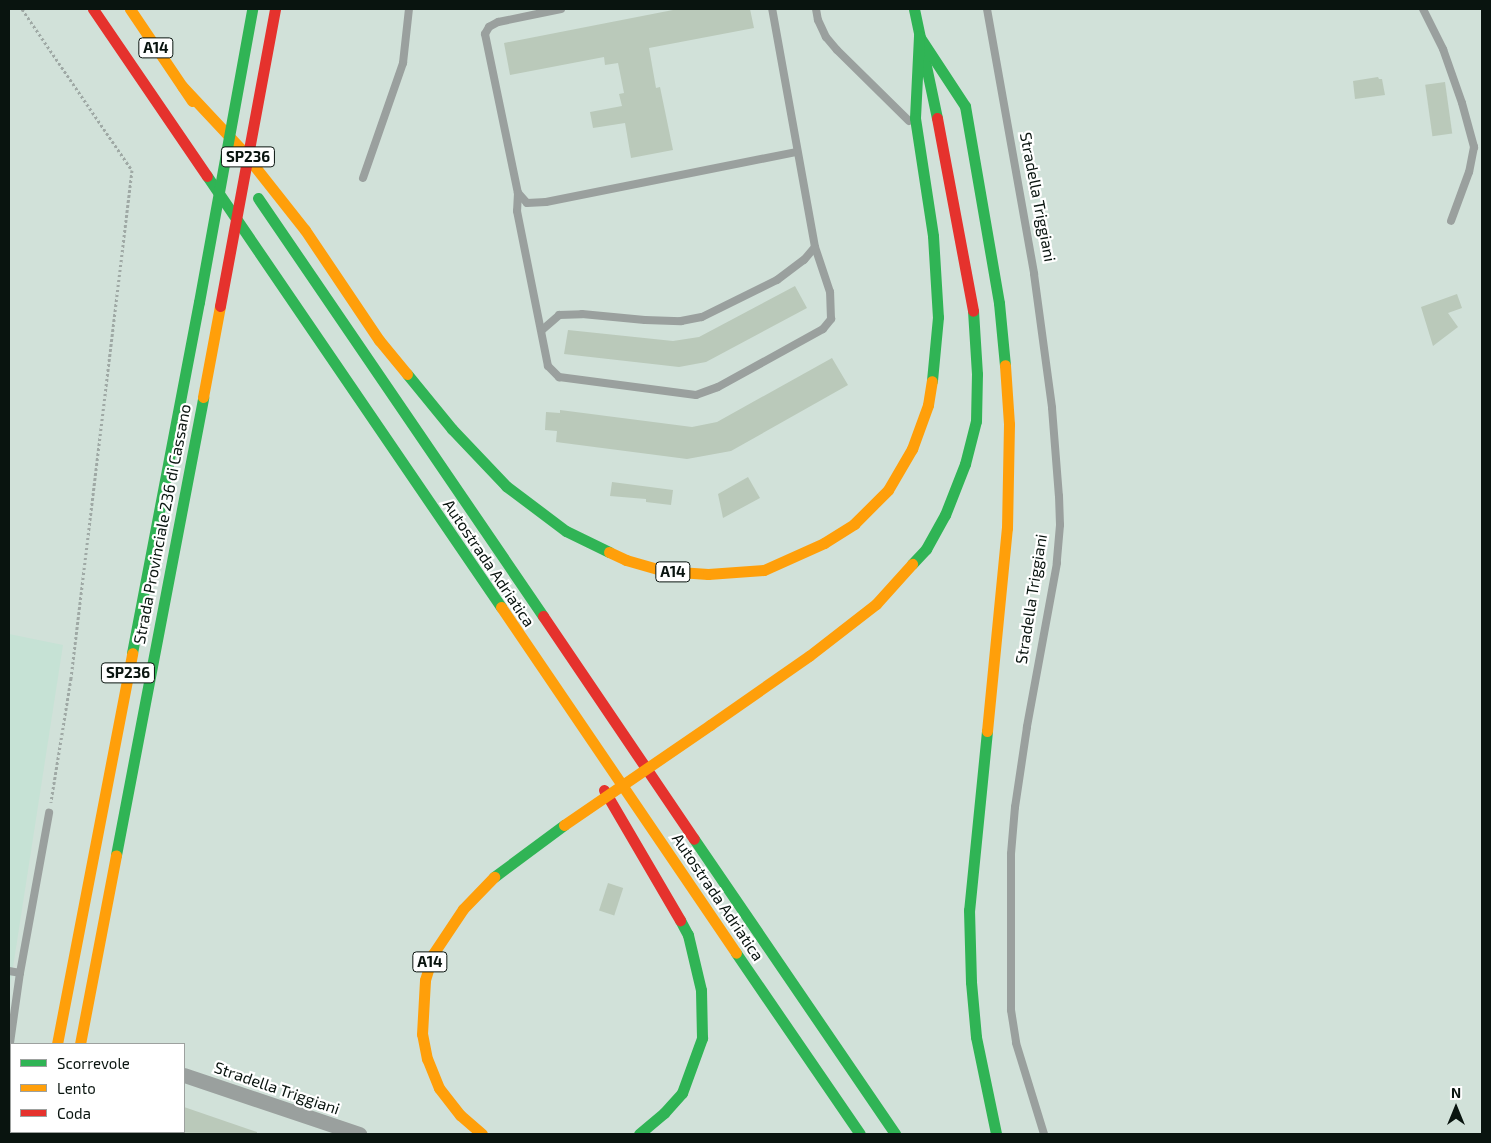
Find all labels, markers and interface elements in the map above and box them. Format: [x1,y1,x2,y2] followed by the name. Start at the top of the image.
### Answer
[137,36,175,60] road number: A14
[1016,130,1060,264] street label: Stradella Triggiani
[220,144,276,170] road number: SP236
[129,402,195,646] street label: Strada Provinciale 236 di Cassano
[439,495,539,631] street label: Autostrada Adriatica
[1011,532,1051,666] street label: Stradella Triggiani
[654,560,692,584] road number: A14
[100,660,156,686] road number: SP236
[668,829,768,965] street label: Autostrada Adriatica
[411,950,449,974] road number: A14
[10,1043,185,1133] legend
[57,1054,130,1072] text: Scorrevole
[212,1057,342,1119] street label: Stradella Triggiani
[57,1079,96,1097] text: Lento
[1431,1083,1481,1133] north arrow
[1451,1084,1461,1101] text: N
[57,1104,91,1122] text: Coda

